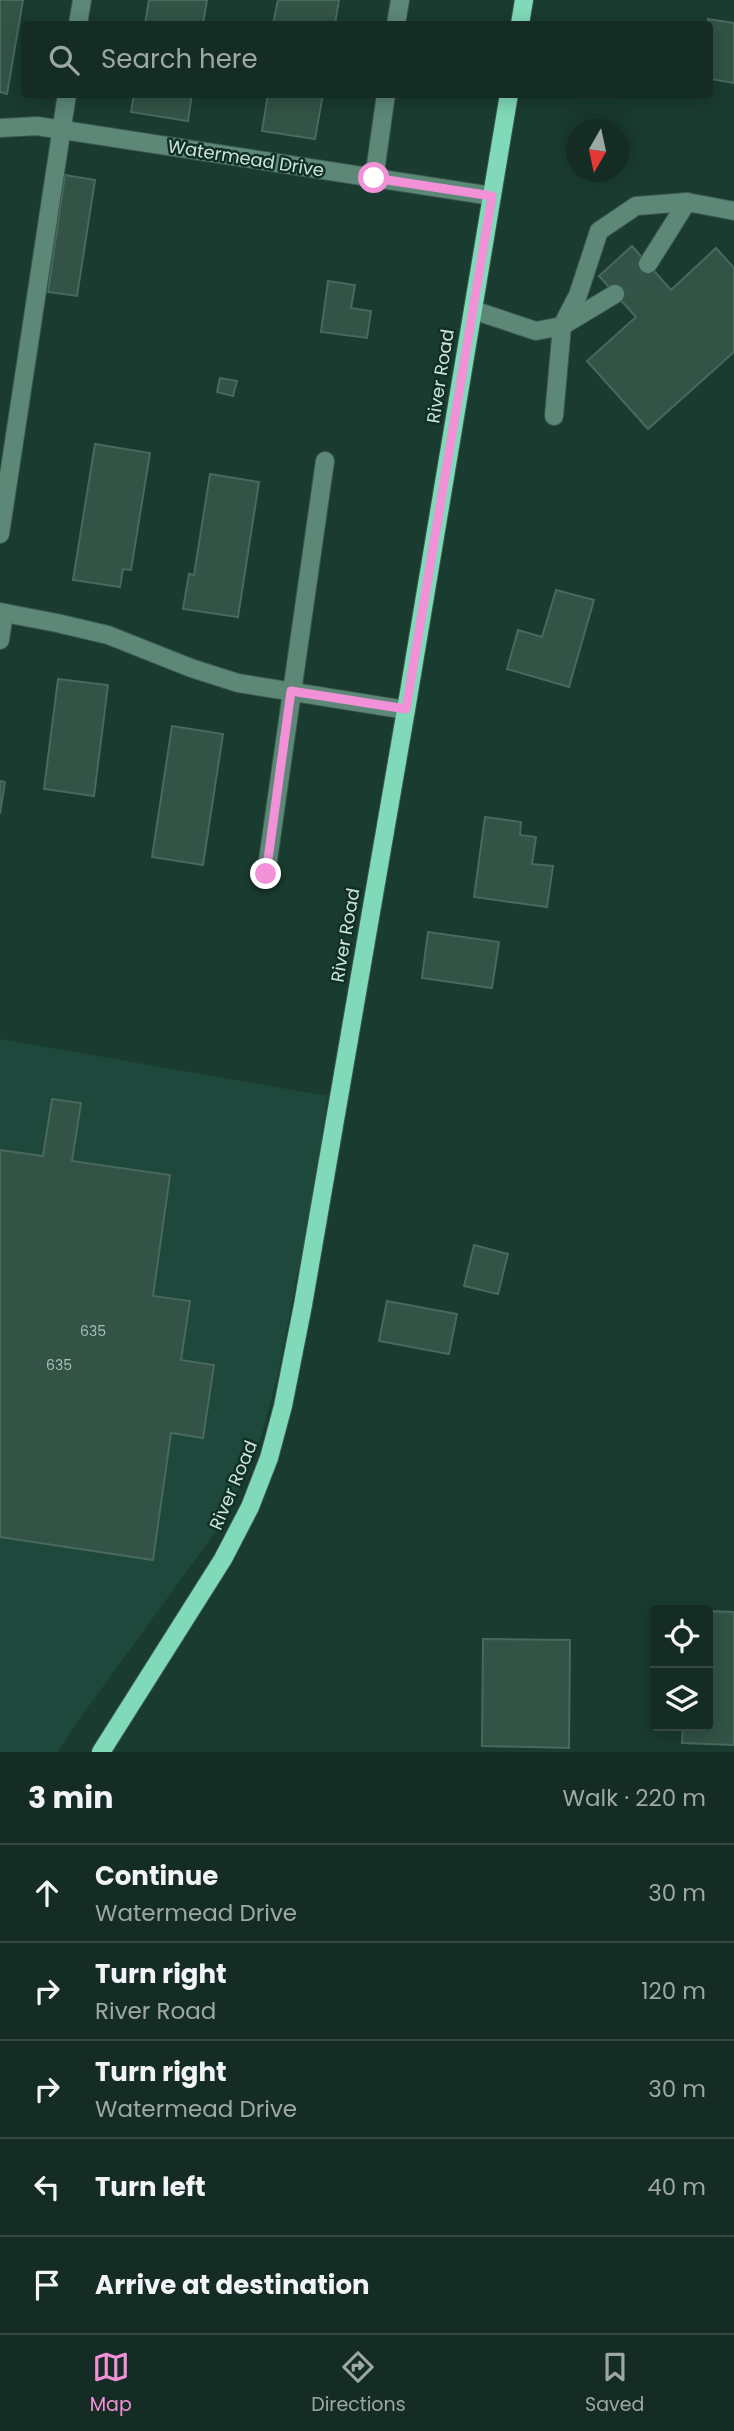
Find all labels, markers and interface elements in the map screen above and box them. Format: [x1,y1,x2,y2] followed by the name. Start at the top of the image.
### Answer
[21,21,713,98] search box
[45,41,83,79] icon: search
[101,41,258,77] text: Search here
[566,119,629,182] north arrow
[166,133,326,183] street label: Watermead Drive
[358,162,389,193] route start
[420,327,460,425] street label: River Road
[250,858,281,889] route end
[324,886,366,984] street label: River Road
[80,1321,106,1341] house number: 635
[46,1355,72,1375] house number: 635
[203,1436,263,1534] street label: River Road
[650,1605,713,1731] map controls
[650,1605,713,1668] button: locate
[650,1668,713,1731] button: layers
[28,1776,113,1819] text: 3 min
[563,1782,706,1814] text: Walk · 220 m
[95,1858,218,1894] text: Continue
[28,1874,66,1912] icon: ahead
[648,1877,706,1909] text: 30 m
[95,1897,297,1929] text: Watermead Drive
[95,1956,227,1992] text: Turn right
[28,1972,66,2010] icon: right
[641,1975,706,2007] text: 120 m
[95,1995,216,2027] text: River Road
[95,2054,227,2090] text: Turn right
[28,2070,66,2108] icon: right
[648,2073,706,2105] text: 30 m
[95,2093,297,2125] text: Watermead Drive
[28,2168,66,2206] icon: left
[95,2169,206,2205] text: Turn left
[647,2171,706,2203] text: 40 m
[28,2266,66,2304] icon: arrive
[95,2267,370,2303] text: Arrive at destination
[90,2348,132,2419] tab: Map
[311,2348,406,2419] tab: Directions
[585,2348,644,2419] tab: Saved

